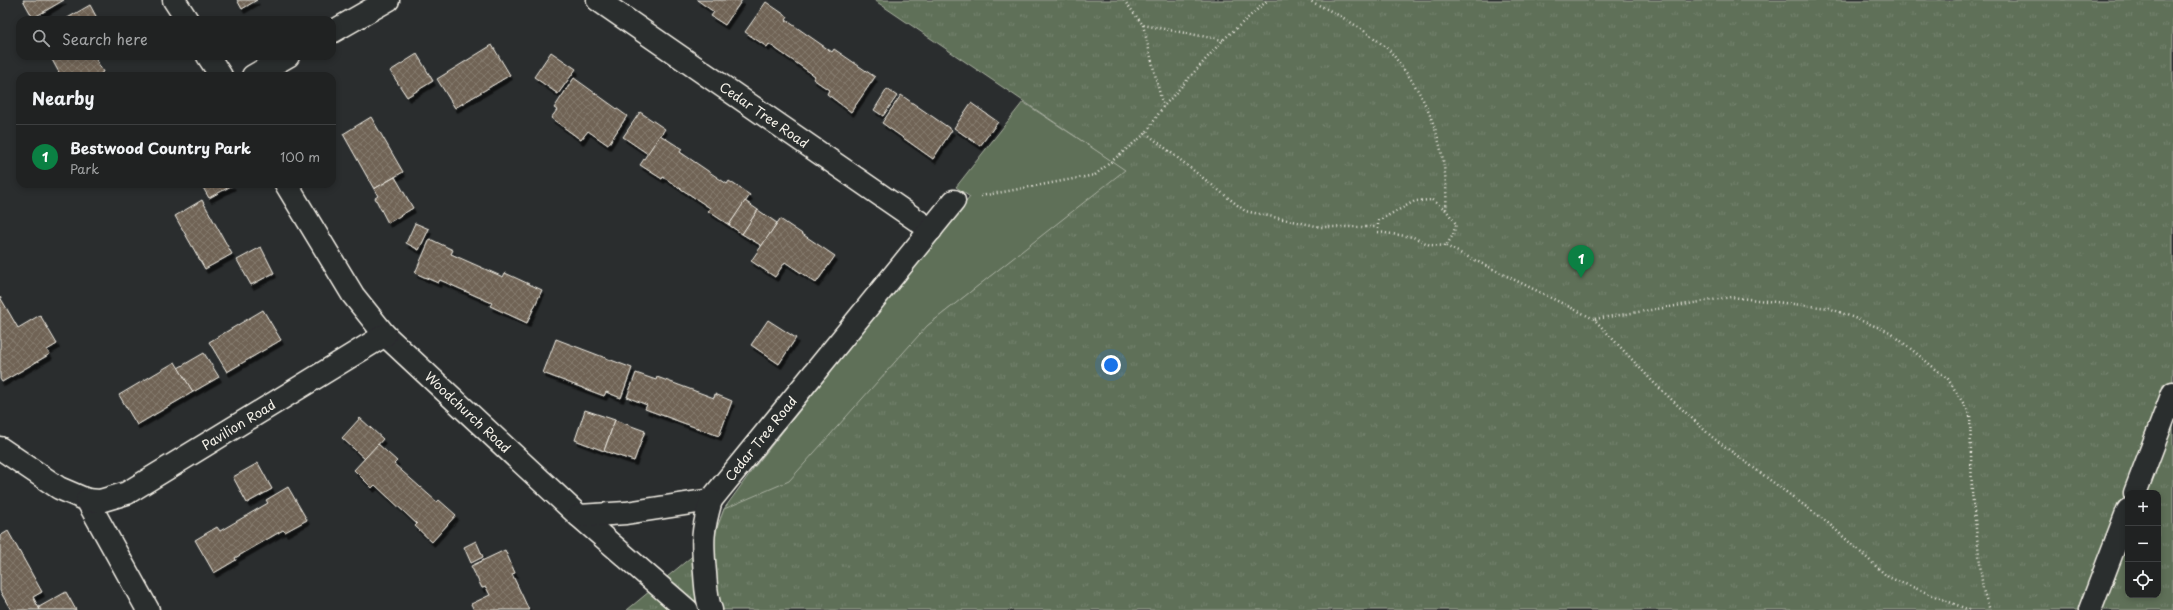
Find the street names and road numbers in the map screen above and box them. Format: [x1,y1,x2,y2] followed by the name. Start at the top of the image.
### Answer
[716,77,813,152] street label: Cedar Tree Road
[421,367,515,457] street label: Woodchurch Road
[720,392,801,485] street label: Cedar Tree Road
[198,394,279,454] street label: Pavilion Road

